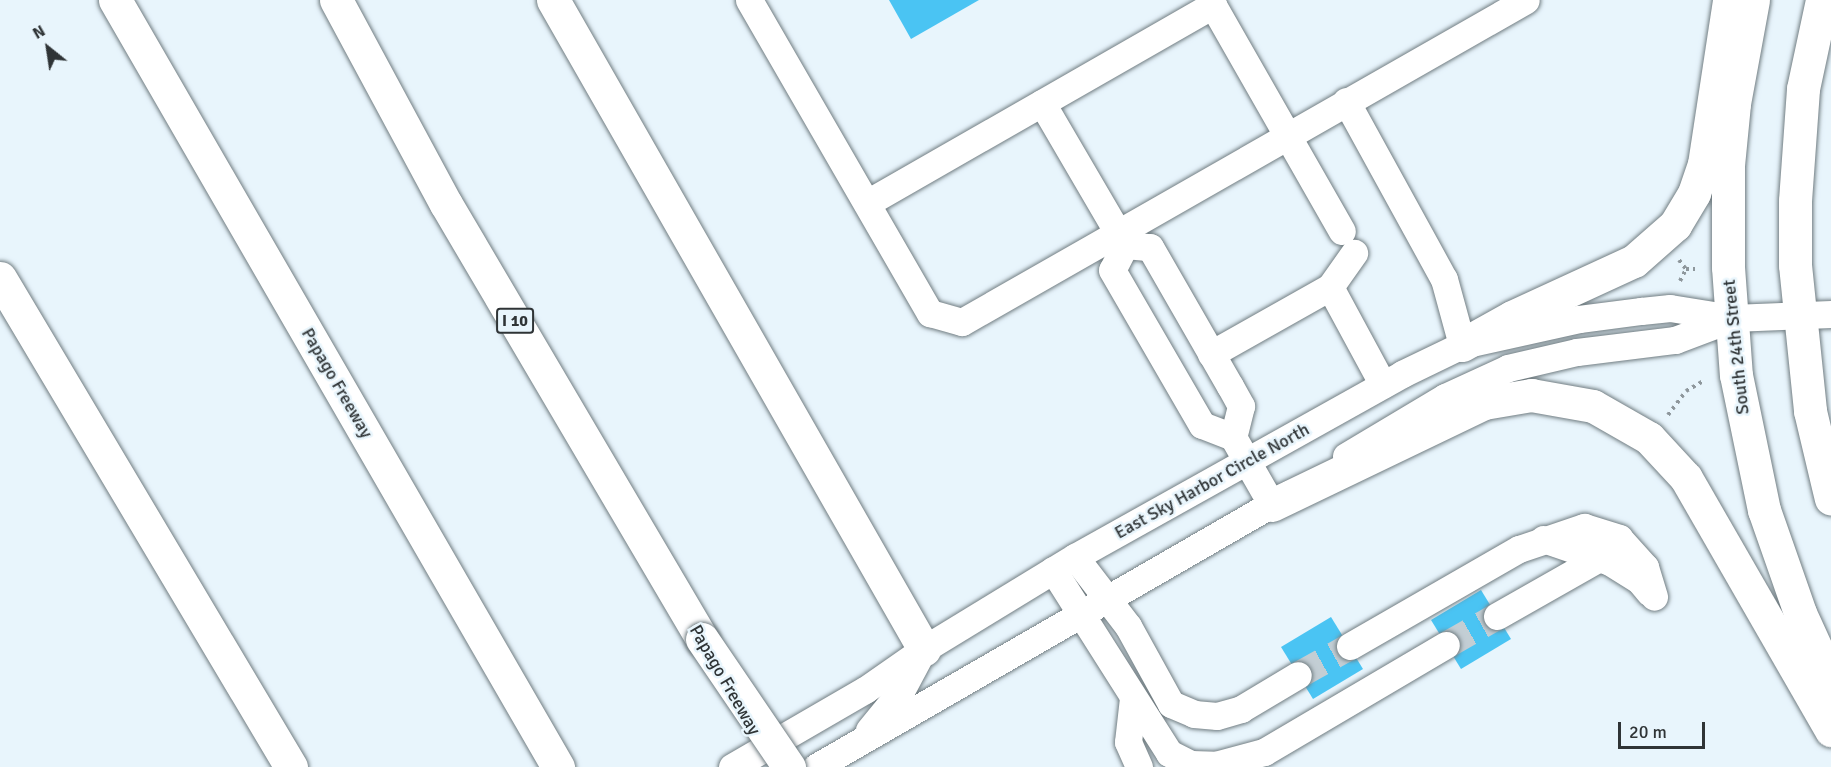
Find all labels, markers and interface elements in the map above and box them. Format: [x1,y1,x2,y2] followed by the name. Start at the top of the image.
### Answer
[18,18,78,78] north arrow
[29,21,49,44] text: N
[1718,278,1754,416] street label: South 24th Street
[496,308,534,334] road number: I 10
[297,324,377,442] street label: Papago Freeway
[1111,418,1313,544] street label: East Sky Harbor Circle North
[685,621,765,739] street label: Papago Freeway
[1621,710,1708,748] scale bar
[1629,721,1667,743] text: 20 m

